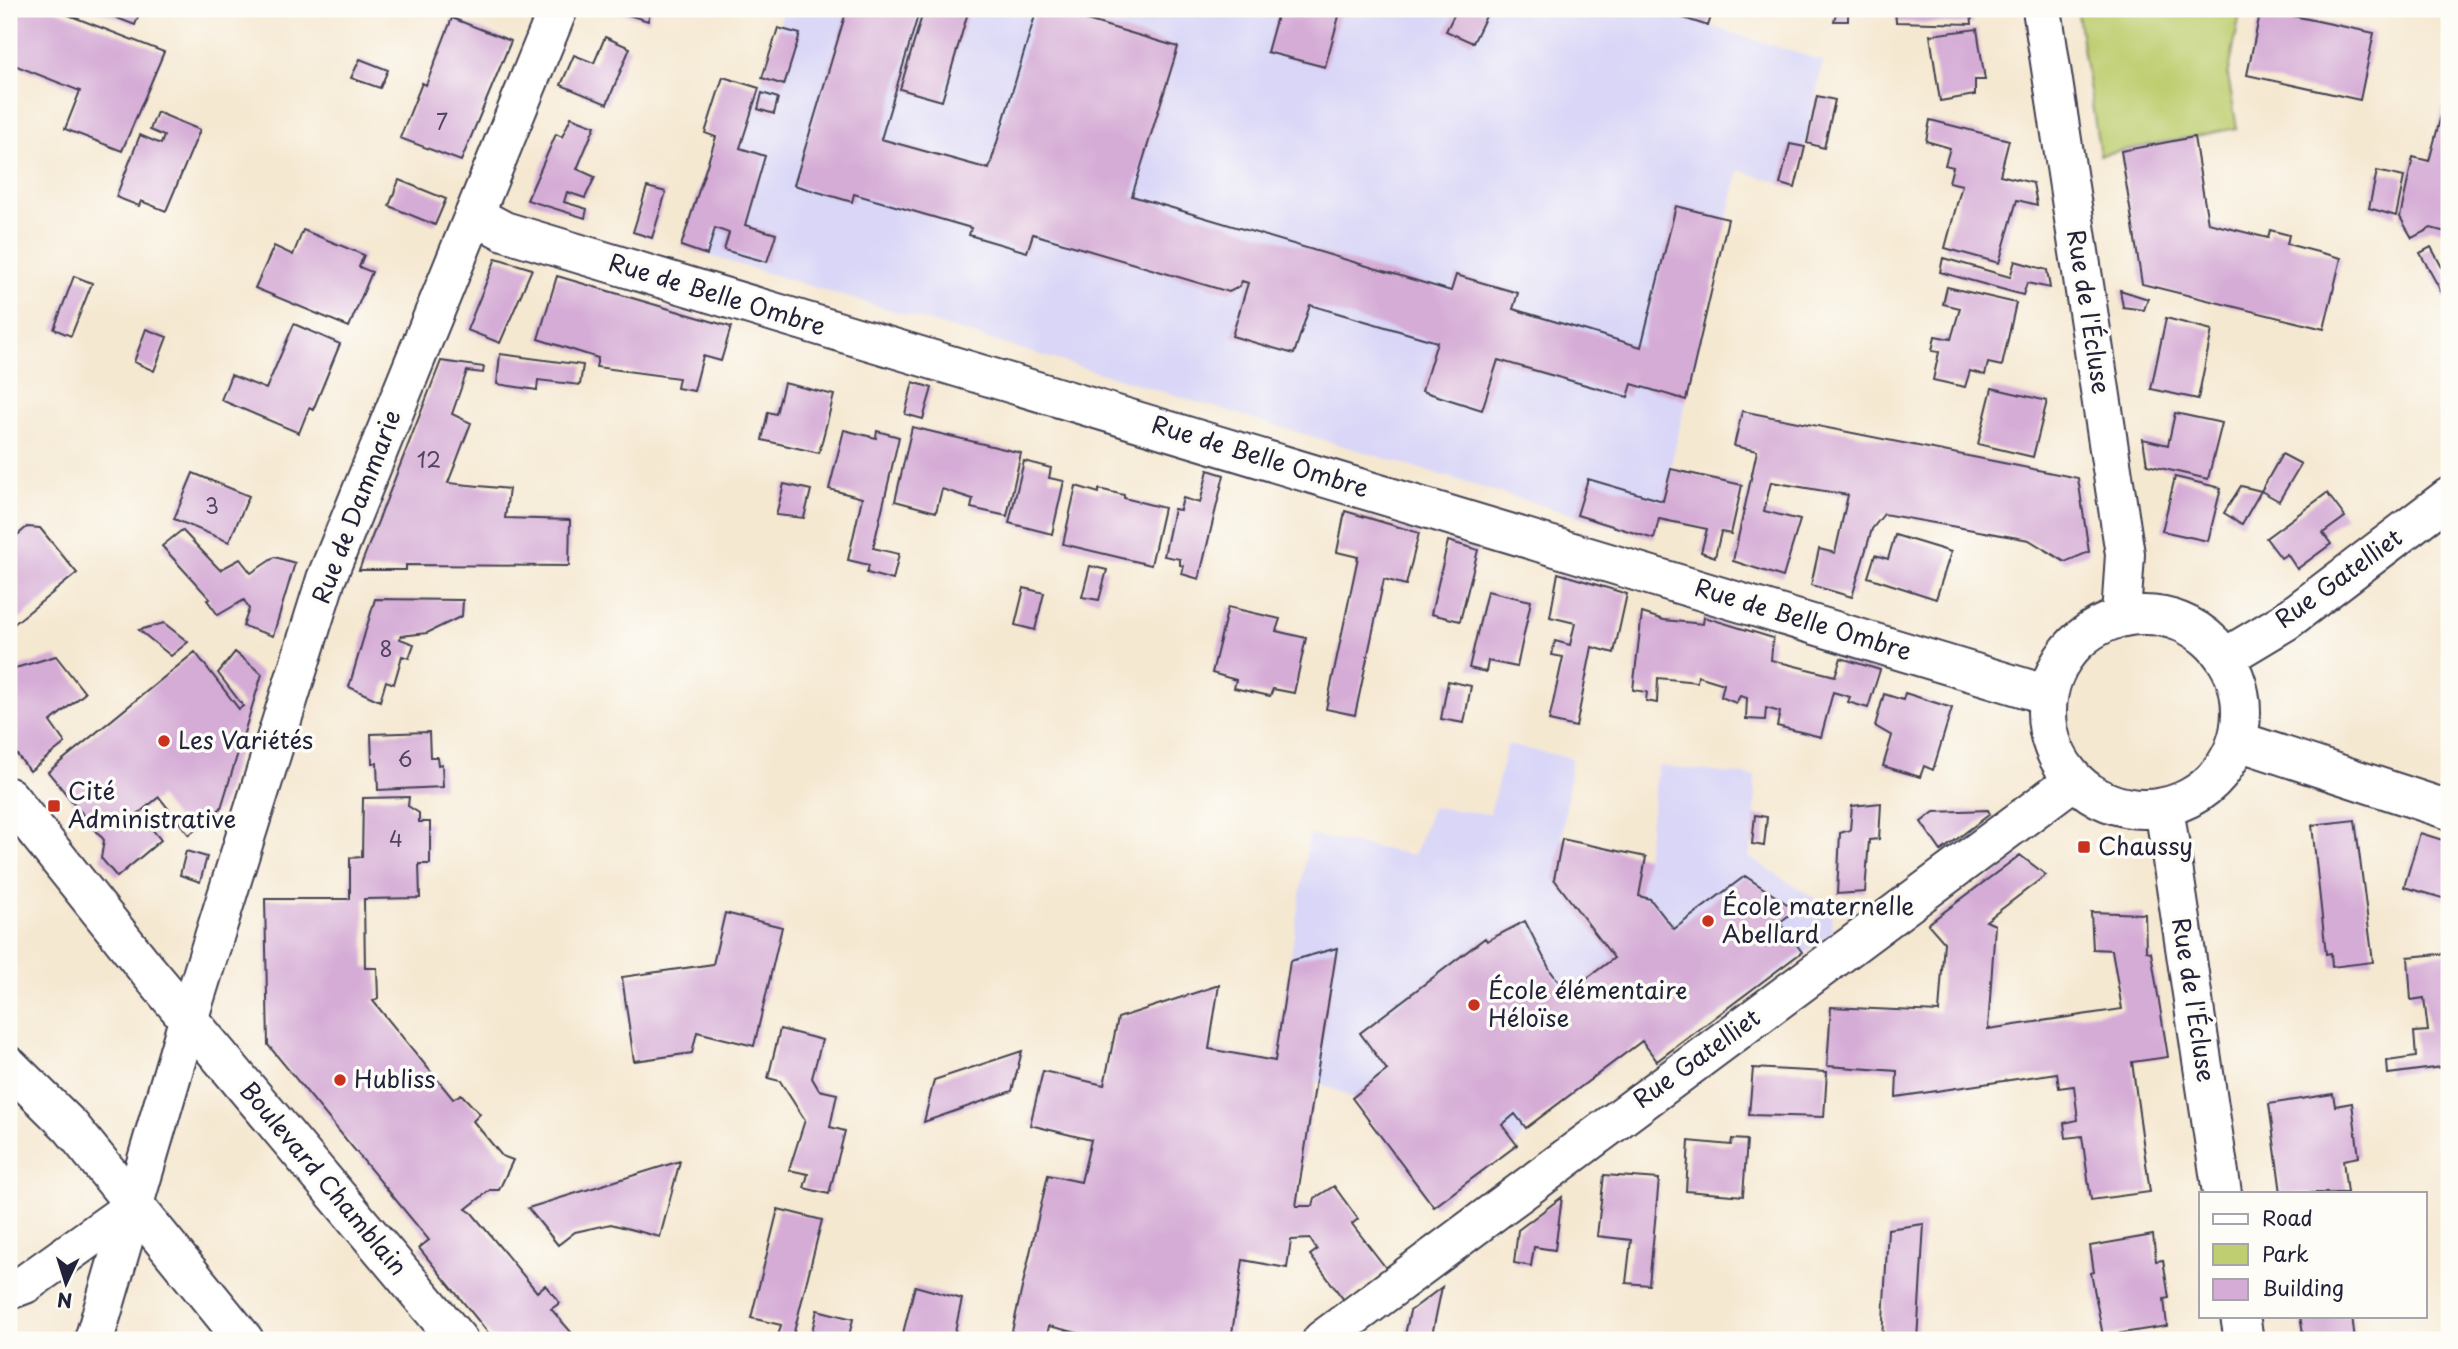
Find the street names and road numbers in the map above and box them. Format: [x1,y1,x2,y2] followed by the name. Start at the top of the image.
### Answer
[2059,227,2121,396] street label: Rue de l'Écluse
[605,243,830,343] street label: Rue de Belle Ombre
[302,404,409,608] street label: Rue de Dammarie
[1148,405,1373,505] street label: Rue de Belle Ombre
[2267,519,2409,636] street label: Rue Gatelliet
[1691,568,1916,668] street label: Rue de Belle Ombre
[2164,915,2226,1084] street label: Rue de l'Écluse
[1625,999,1767,1116] street label: Rue Gatelliet
[232,1073,417,1283] street label: Boulevard Chamblain

